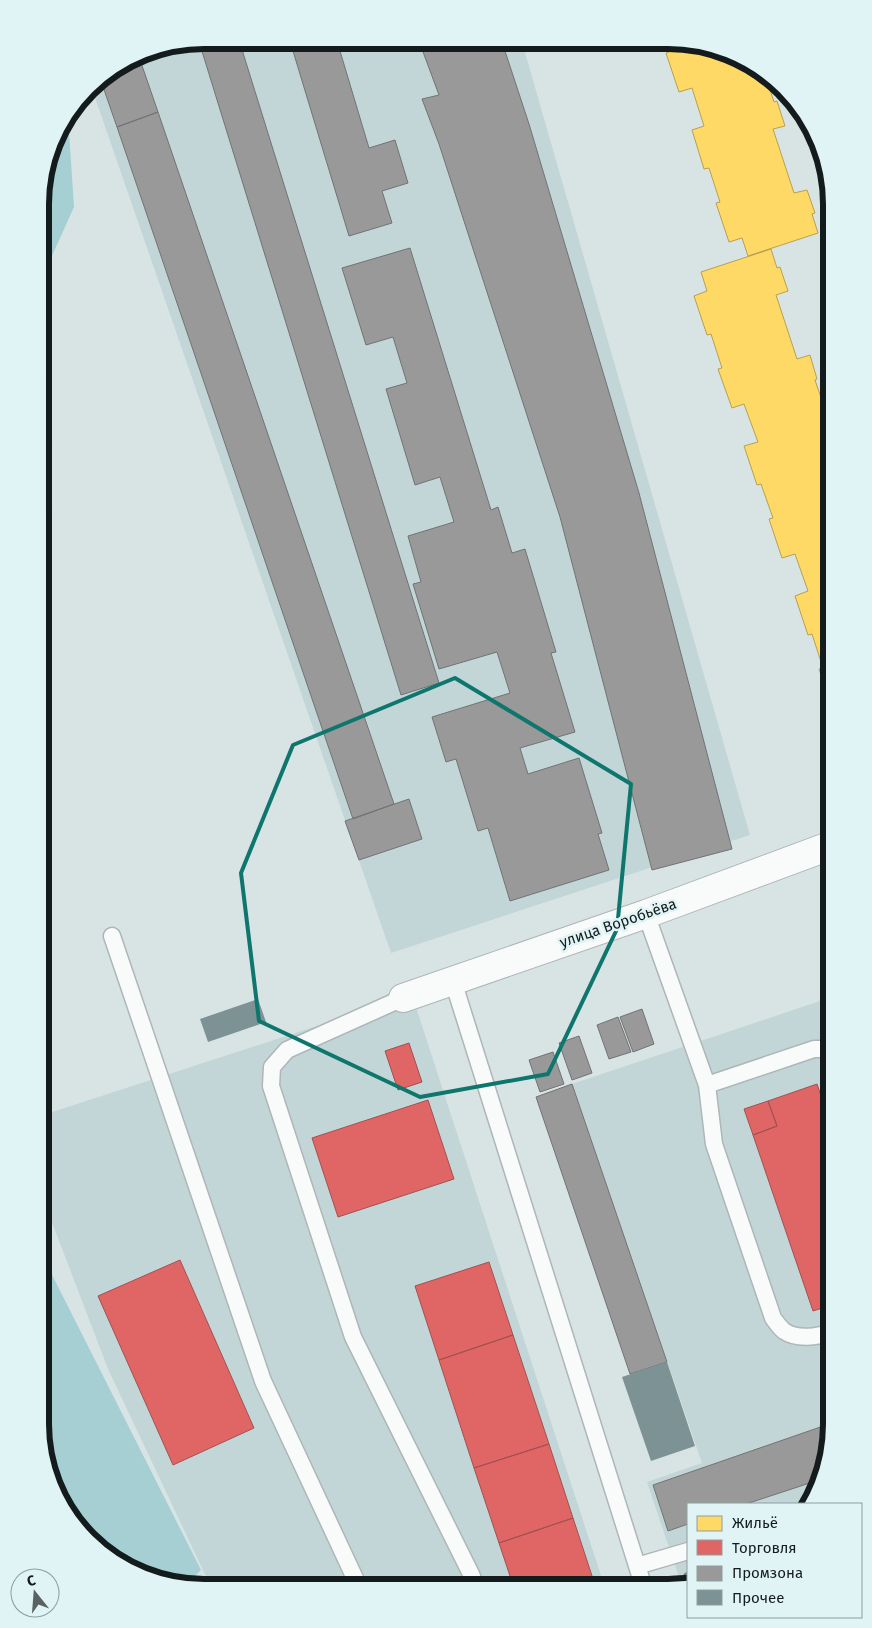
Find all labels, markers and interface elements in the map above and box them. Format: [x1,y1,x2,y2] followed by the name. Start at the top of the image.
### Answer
[557,895,679,951] street label: улица Воробьёва
[687,1503,862,1618] legend
[732,1514,778,1532] text: Жильё
[732,1539,797,1557] text: Торговля
[732,1564,803,1582] text: Промзона
[10,1568,60,1618] north arrow
[25,1572,38,1590] text: С
[732,1589,784,1607] text: Прочее

